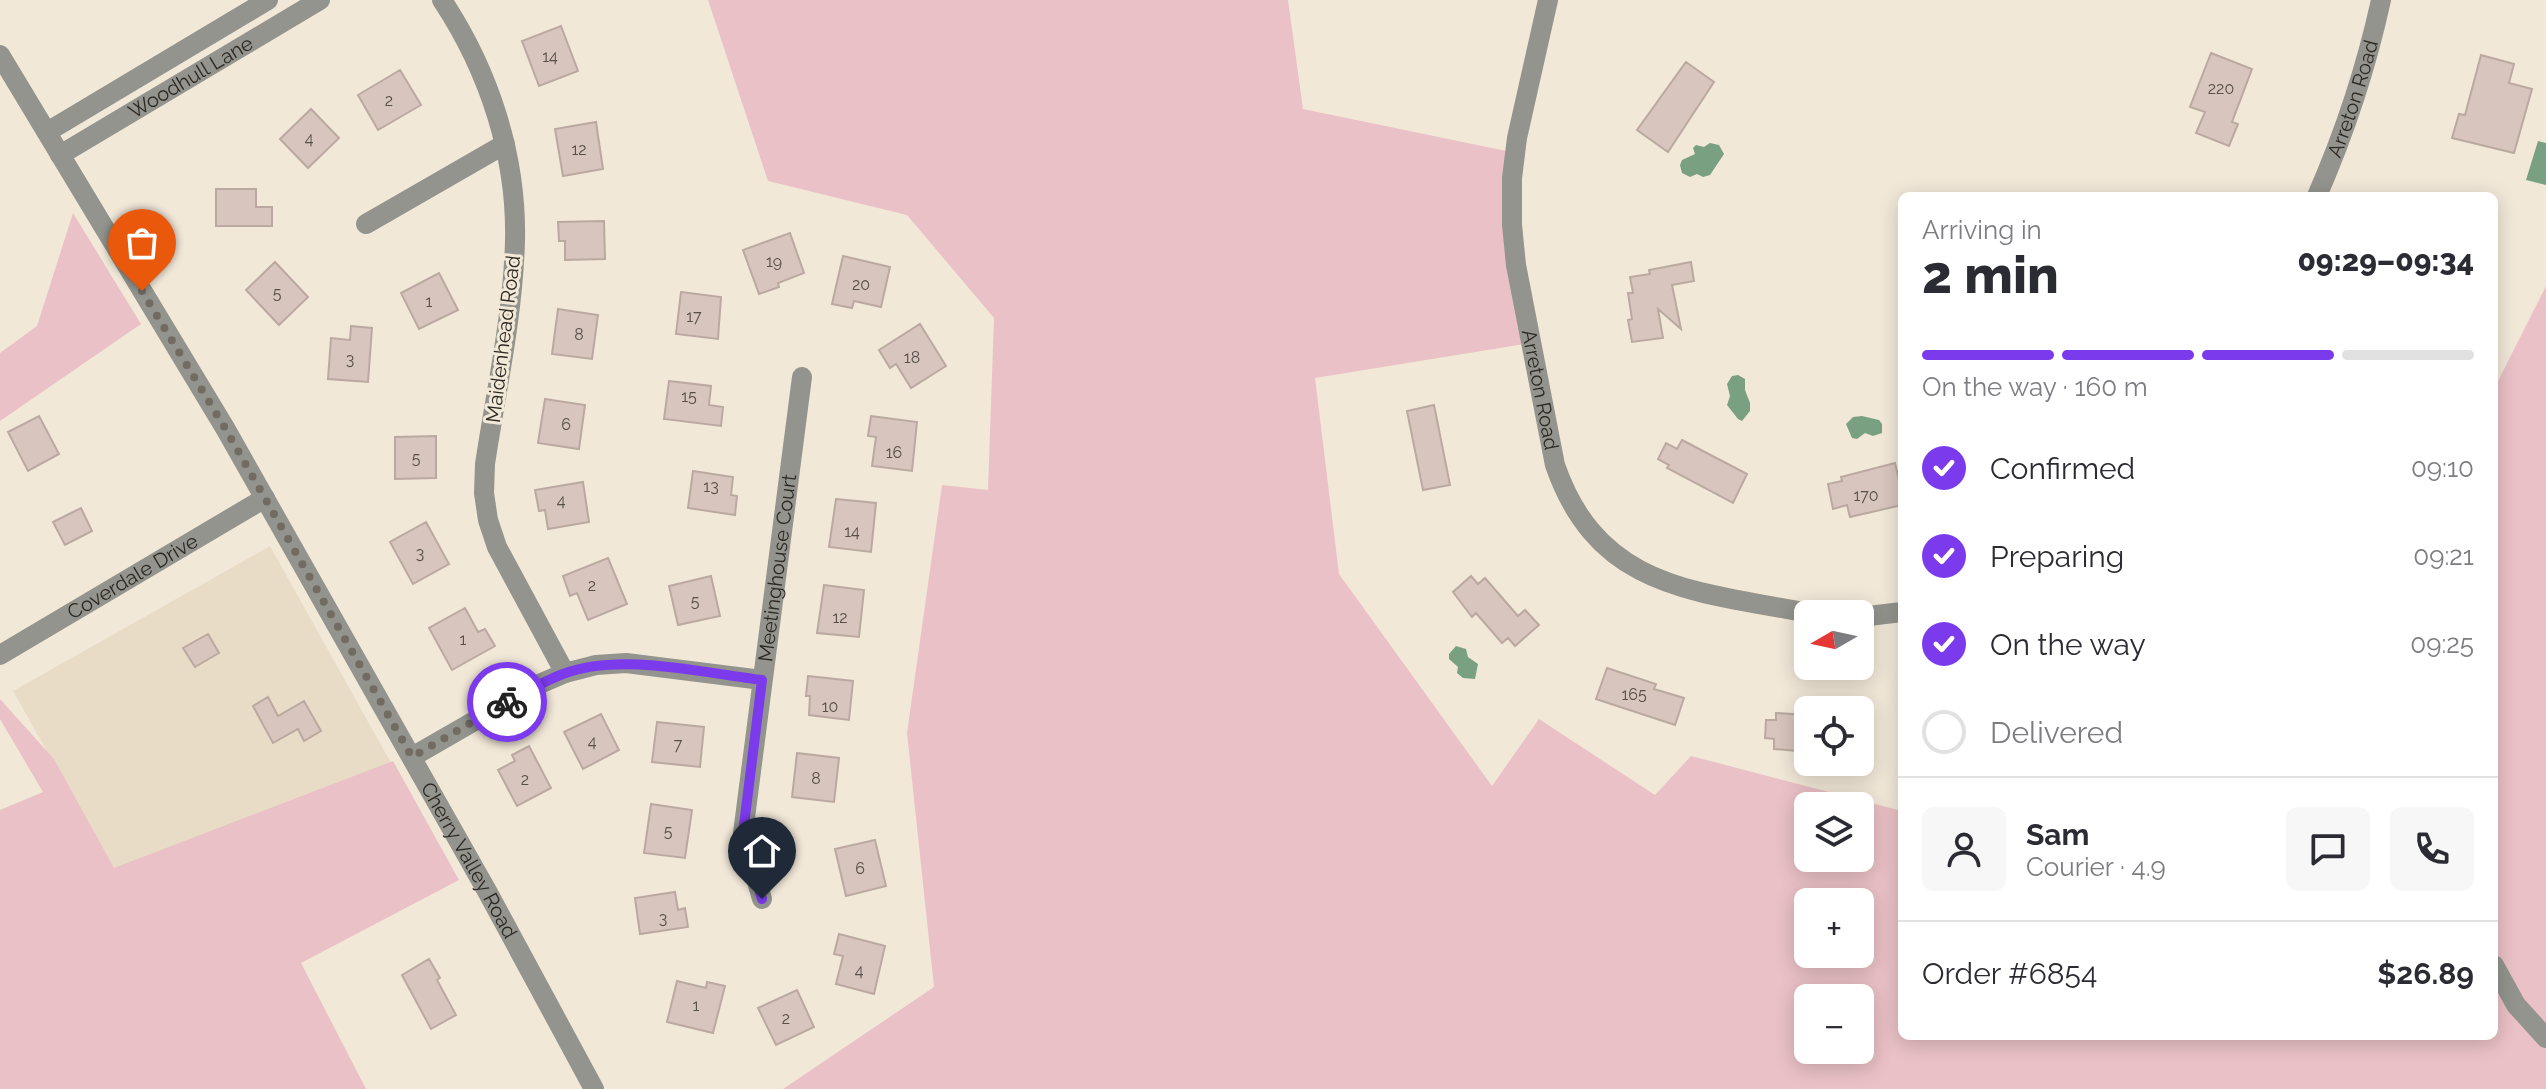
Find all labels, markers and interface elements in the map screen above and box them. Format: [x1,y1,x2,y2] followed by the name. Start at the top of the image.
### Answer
[124,31,257,124] street label: Woodhull Lane
[2322,37,2383,161] street label: Arreton Road
[542,47,558,66] house number: 14
[2208,79,2234,98] house number: 220
[385,91,393,110] house number: 2
[305,129,314,148] house number: 4
[571,140,587,159] house number: 12
[108,209,176,291] pin
[1922,215,2042,245] text: Arriving in
[120,221,164,265] icon: bag
[2297,243,2474,278] text: 09:29–09:34
[1922,244,2059,305] text: 2 min
[766,252,782,271] house number: 19
[481,254,525,424] street label: Maidenhead Road
[852,275,870,294] house number: 20
[273,284,282,303] house number: 5
[426,292,433,311] house number: 1
[686,307,702,326] house number: 17
[574,325,584,344] house number: 8
[1517,327,1564,452] street label: Arreton Road
[904,348,920,367] house number: 18
[346,350,354,369] house number: 3
[1922,372,2148,402] text: On the way · 160 m
[681,387,697,406] house number: 15
[561,415,571,434] house number: 6
[886,443,902,462] house number: 16
[1922,446,1966,490] icon: check
[412,449,421,468] house number: 5
[1990,451,2135,486] text: Confirmed
[2411,453,2474,483] text: 09:10
[753,472,801,663] street label: Meetinghouse Court
[703,477,719,496] house number: 13
[1853,486,1879,505] house number: 170
[557,491,566,510] house number: 4
[844,522,860,541] house number: 14
[63,528,202,624] street label: Coverdale Drive
[1922,534,1966,578] icon: check
[1990,539,2124,574] text: Preparing
[2413,541,2474,571] text: 09:21
[416,544,424,563] house number: 3
[588,576,596,595] house number: 2
[691,592,700,611] house number: 5
[1794,600,1874,680] north arrow
[1794,600,1874,1064] map controls
[832,608,848,627] house number: 12
[1922,622,1966,666] icon: check
[1990,627,2146,662] text: On the way
[2410,629,2474,659] text: 09:25
[460,630,467,649] house number: 1
[467,662,547,742] courier
[485,680,529,724] icon: bike
[1621,685,1647,704] house number: 165
[1794,696,1874,776] button: locate
[822,697,838,716] house number: 10
[1990,715,2123,750] text: Delivered
[588,732,597,751] house number: 4
[674,735,683,754] house number: 7
[811,769,821,788] house number: 8
[521,770,529,789] house number: 2
[416,778,522,942] street label: Cherry Valley Road
[1794,792,1874,872] button: layers
[1922,807,2006,891] button: person
[2286,807,2370,891] button: chat
[2390,807,2474,891] button: phone
[728,817,796,899] pin
[2026,817,2089,852] text: Sam
[664,822,673,841] house number: 5
[740,829,784,873] icon: home
[2026,852,2166,882] text: Courier · 4.9
[855,859,865,878] house number: 6
[1794,888,1874,968] button: +
[659,909,667,928] house number: 3
[1922,956,2097,991] text: Order #6854
[2377,956,2474,991] text: $26.89
[855,961,864,980] house number: 4
[1794,984,1874,1064] button: −
[693,996,700,1015] house number: 1
[782,1009,790,1028] house number: 2

